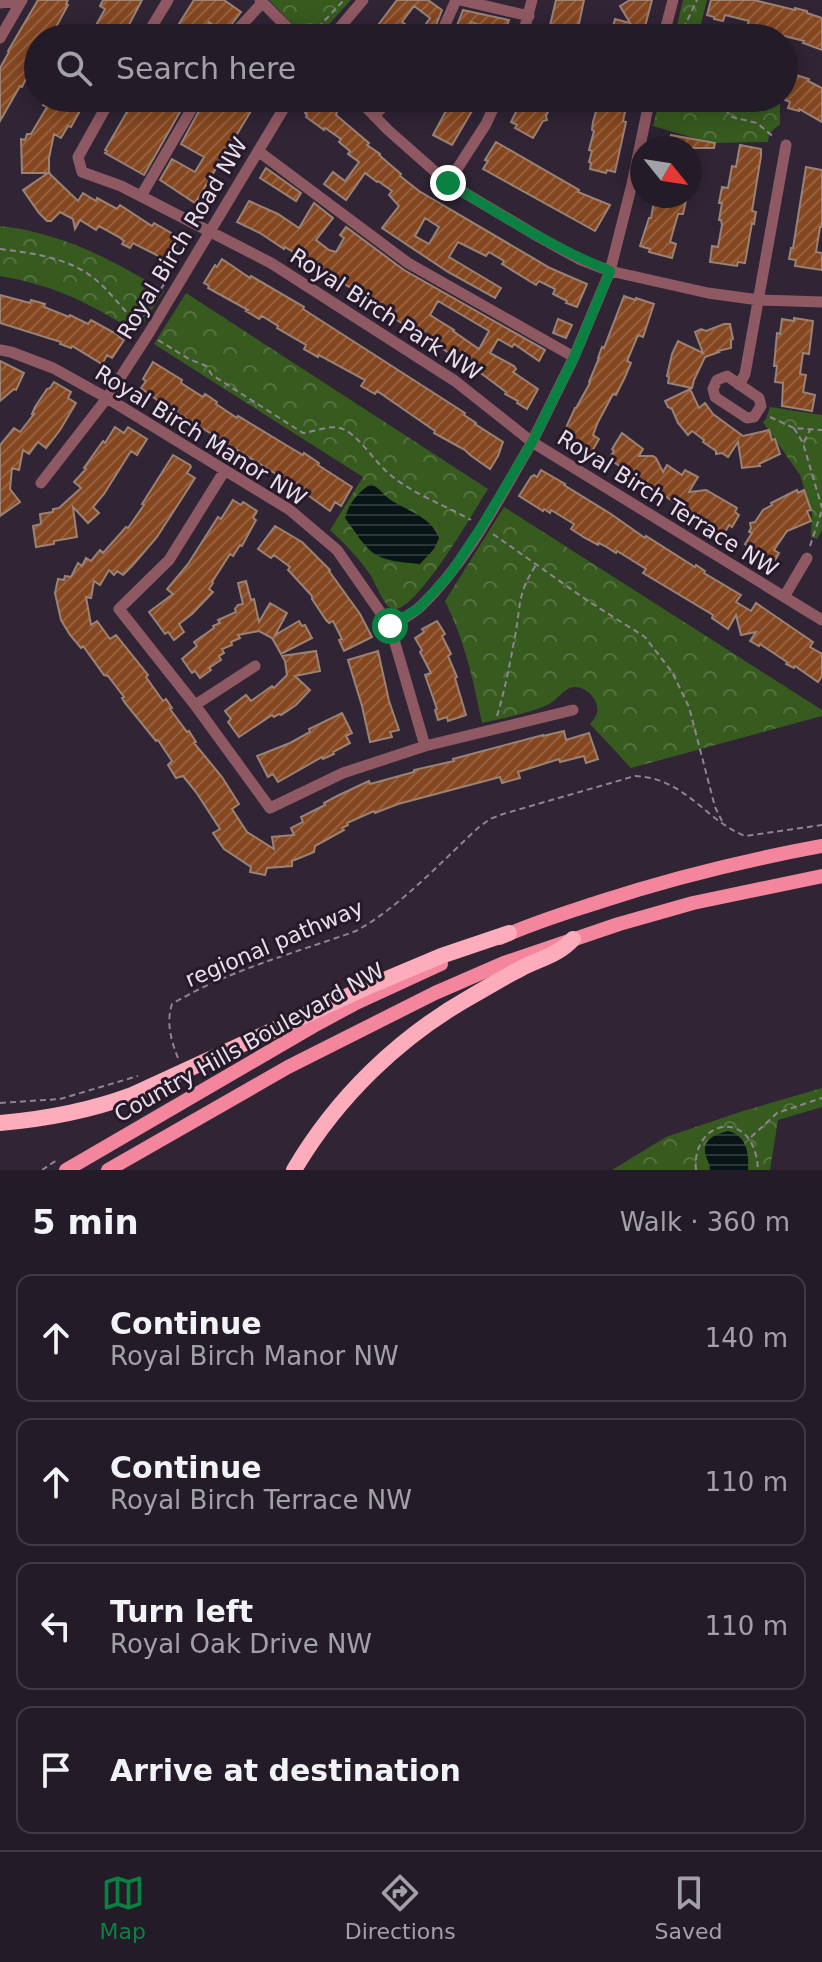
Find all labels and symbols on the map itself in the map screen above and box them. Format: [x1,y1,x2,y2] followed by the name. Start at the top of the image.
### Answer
[112,133,253,344] street label: Royal Birch Road NW
[630,136,702,208] north arrow
[430,165,466,201] route end
[285,243,486,386] street label: Royal Birch Park NW
[91,360,311,511] street label: Royal Birch Manor NW
[553,425,783,582] street label: Royal Birch Terrace NW
[372,608,408,644] route start
[182,895,367,992] street label: regional pathway
[110,958,389,1127] street label: Country Hills Boulevard NW

